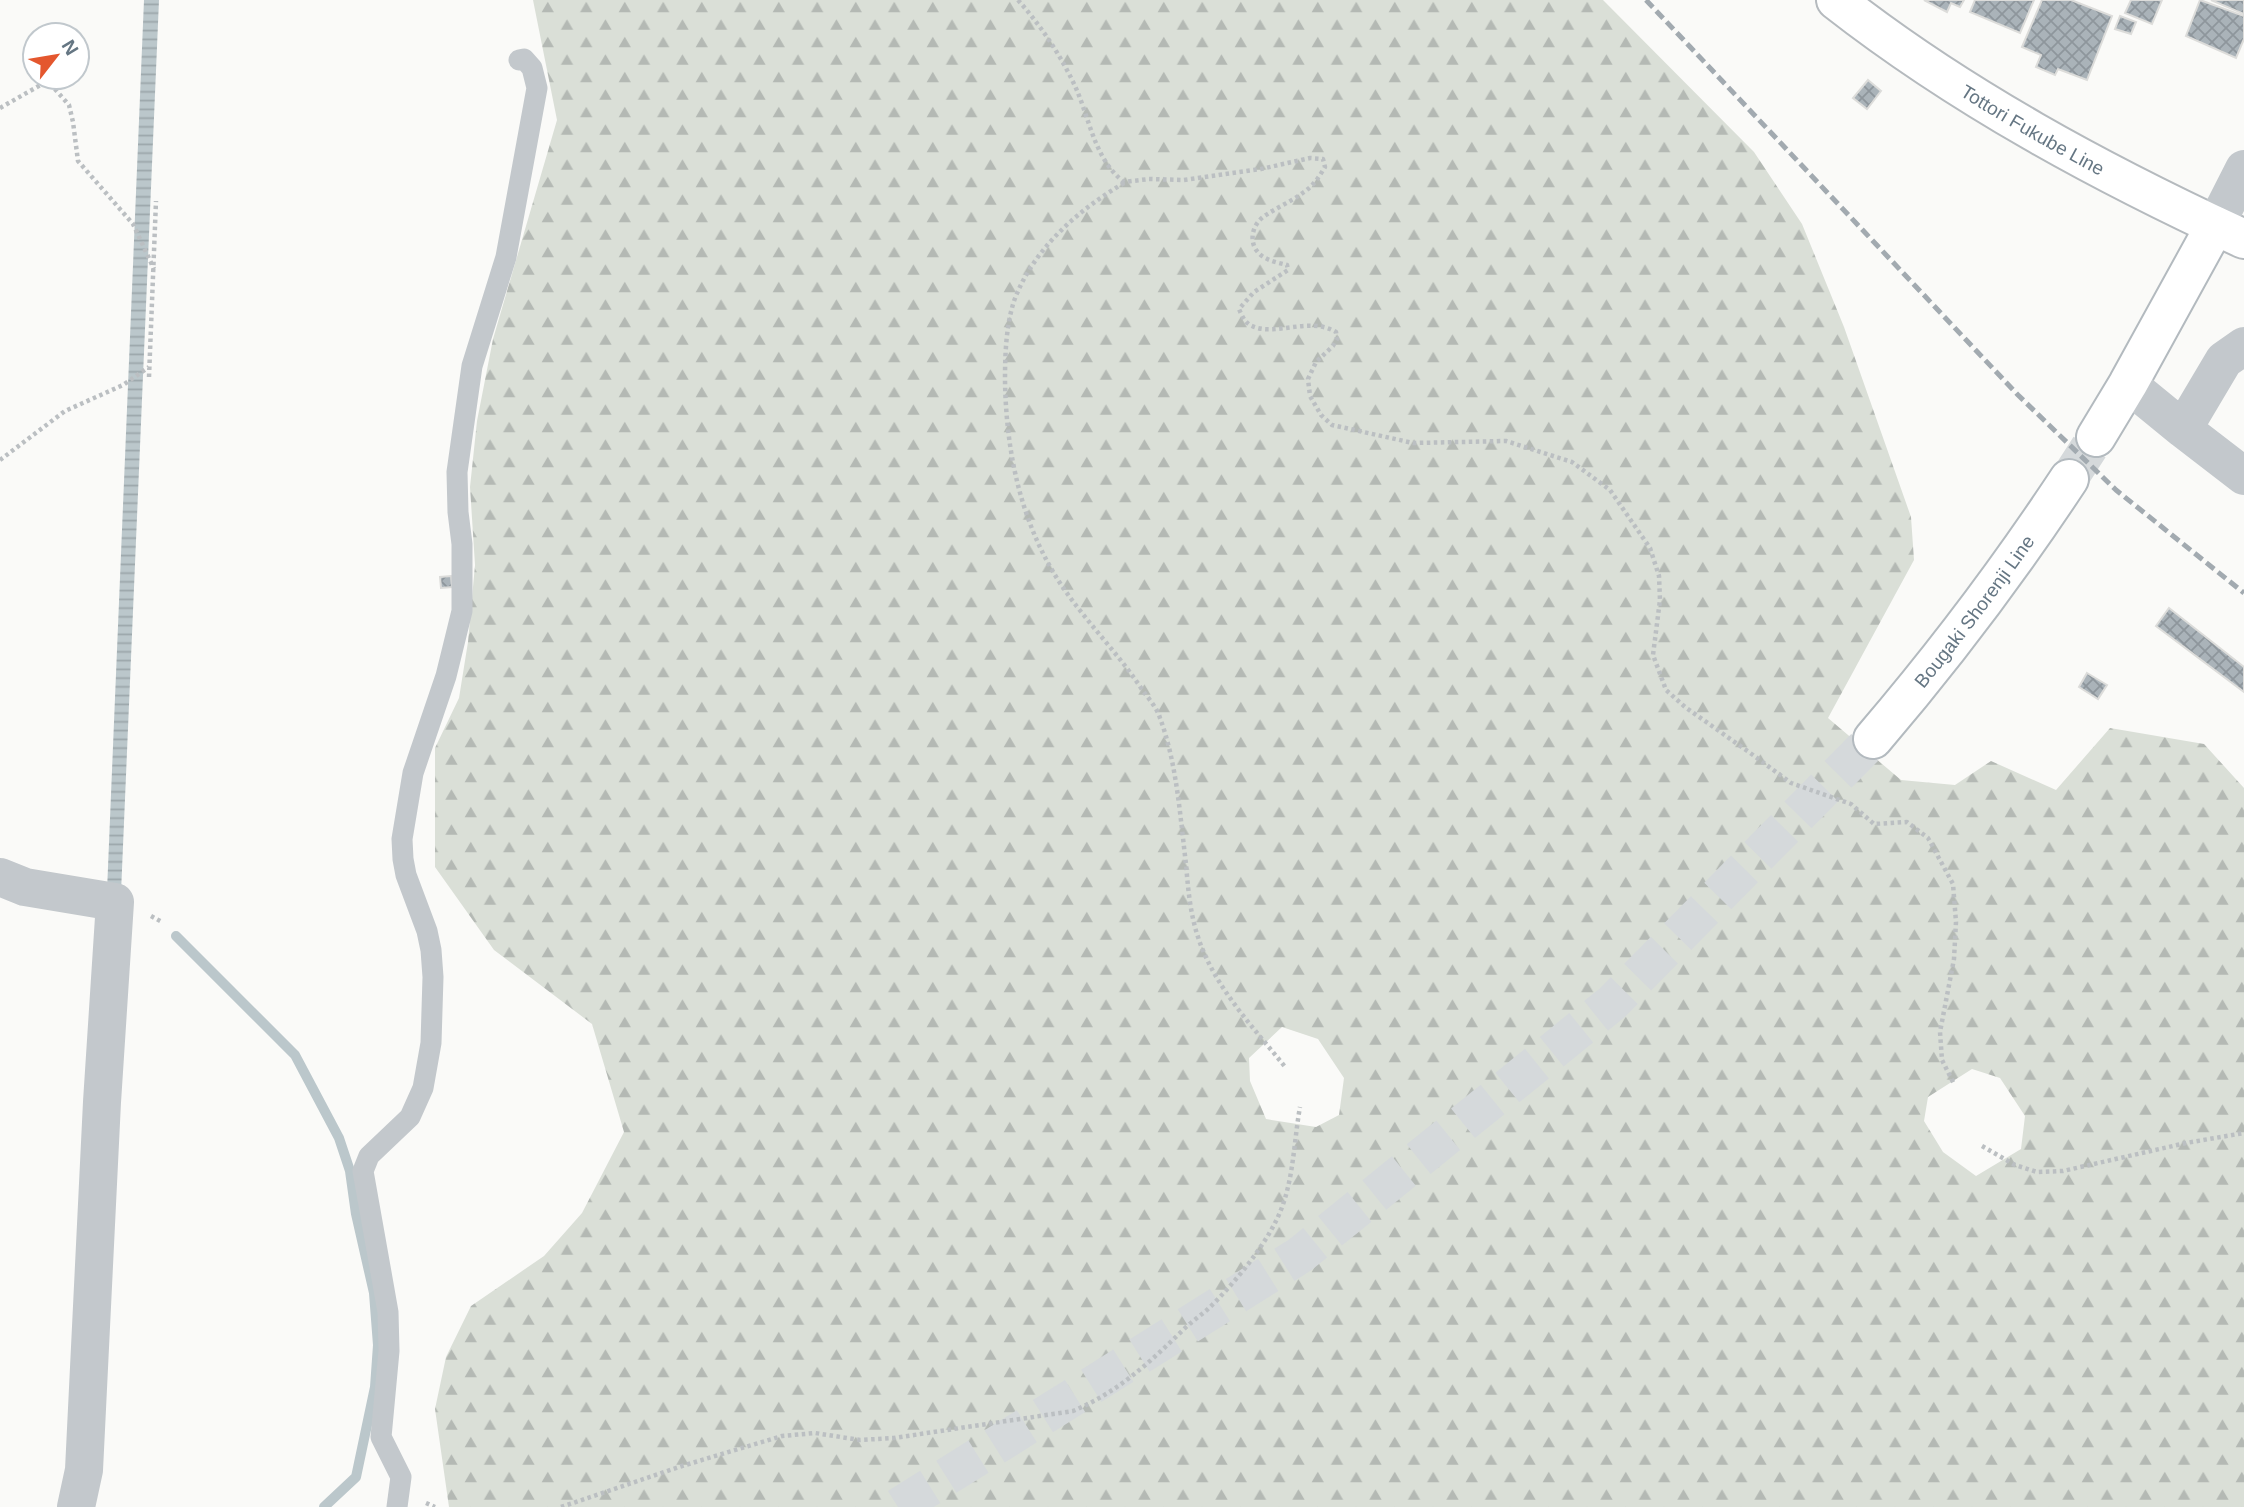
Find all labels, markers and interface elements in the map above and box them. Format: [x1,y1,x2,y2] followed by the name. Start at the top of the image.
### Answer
[21,21,91,91] north arrow
[58,36,83,59] text: N
[1957,81,2108,179] street label: Tottori Fukube Line
[1910,531,2039,692] street label: Bougaki Shorenji Line

